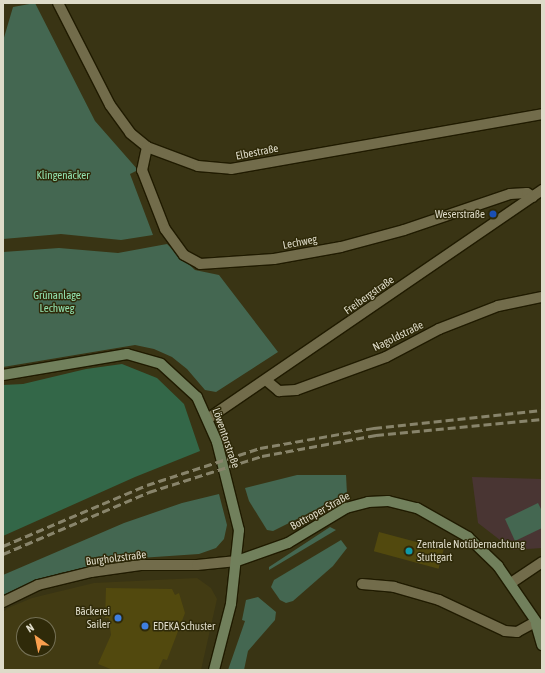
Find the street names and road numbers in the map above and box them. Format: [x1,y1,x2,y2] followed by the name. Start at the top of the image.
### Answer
[235,141,279,163] street label: Elbestraße
[282,232,318,252] street label: Lechweg
[341,273,397,317] street label: Freibergstraße
[371,318,425,354] street label: Nagoldstraße
[210,406,242,470] street label: Löwentorstraße
[288,489,352,533] street label: Bottroper Straße
[85,548,147,568] street label: Burgholzstraße

